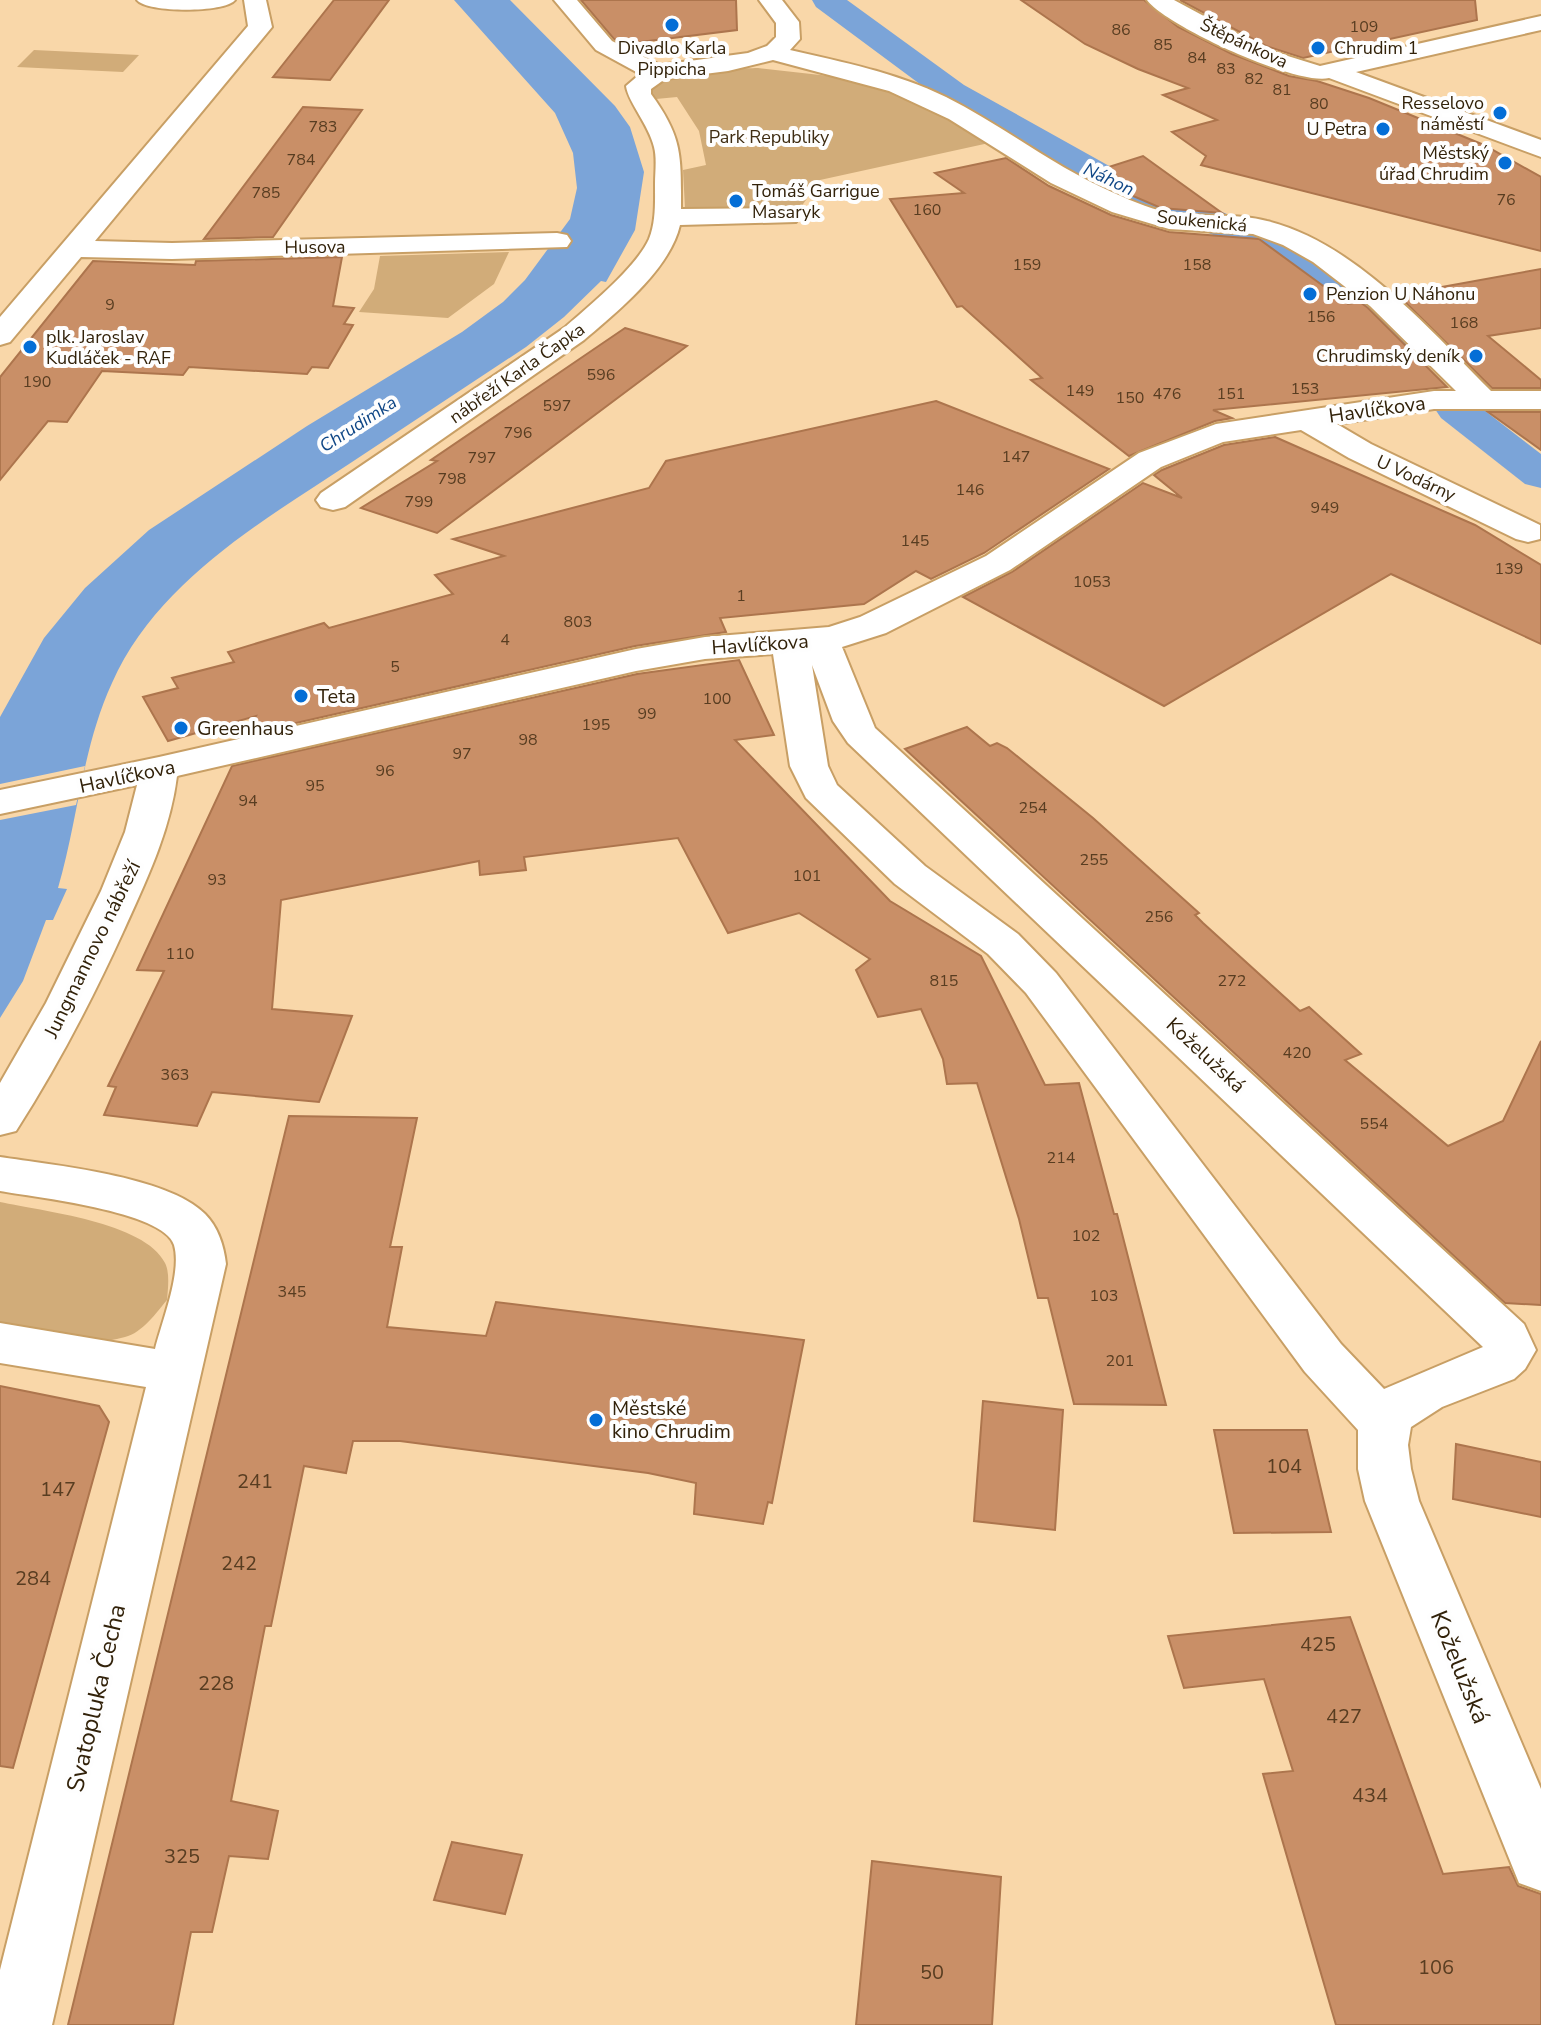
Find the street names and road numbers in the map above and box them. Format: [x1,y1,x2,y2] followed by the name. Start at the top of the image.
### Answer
[1196,12,1292,74] street label: Štěpánkova
[1156,204,1248,238] street label: Soukenická
[284,234,346,260] street label: Husova
[444,317,590,429] street label: nábřeží Karla Čapka
[1327,389,1427,430] street label: Havlíčkova
[1372,449,1460,507] street label: U Vodárny
[711,628,809,661] street label: Havlíčkova
[77,753,177,800] street label: Havlíčkova
[37,855,148,1043] street label: Jungmannovo nábřeží
[1160,1012,1251,1099] street label: Koželužská
[59,1601,133,1795] street label: Svatopluka Čecha
[1423,1606,1497,1728] street label: Koželužská

